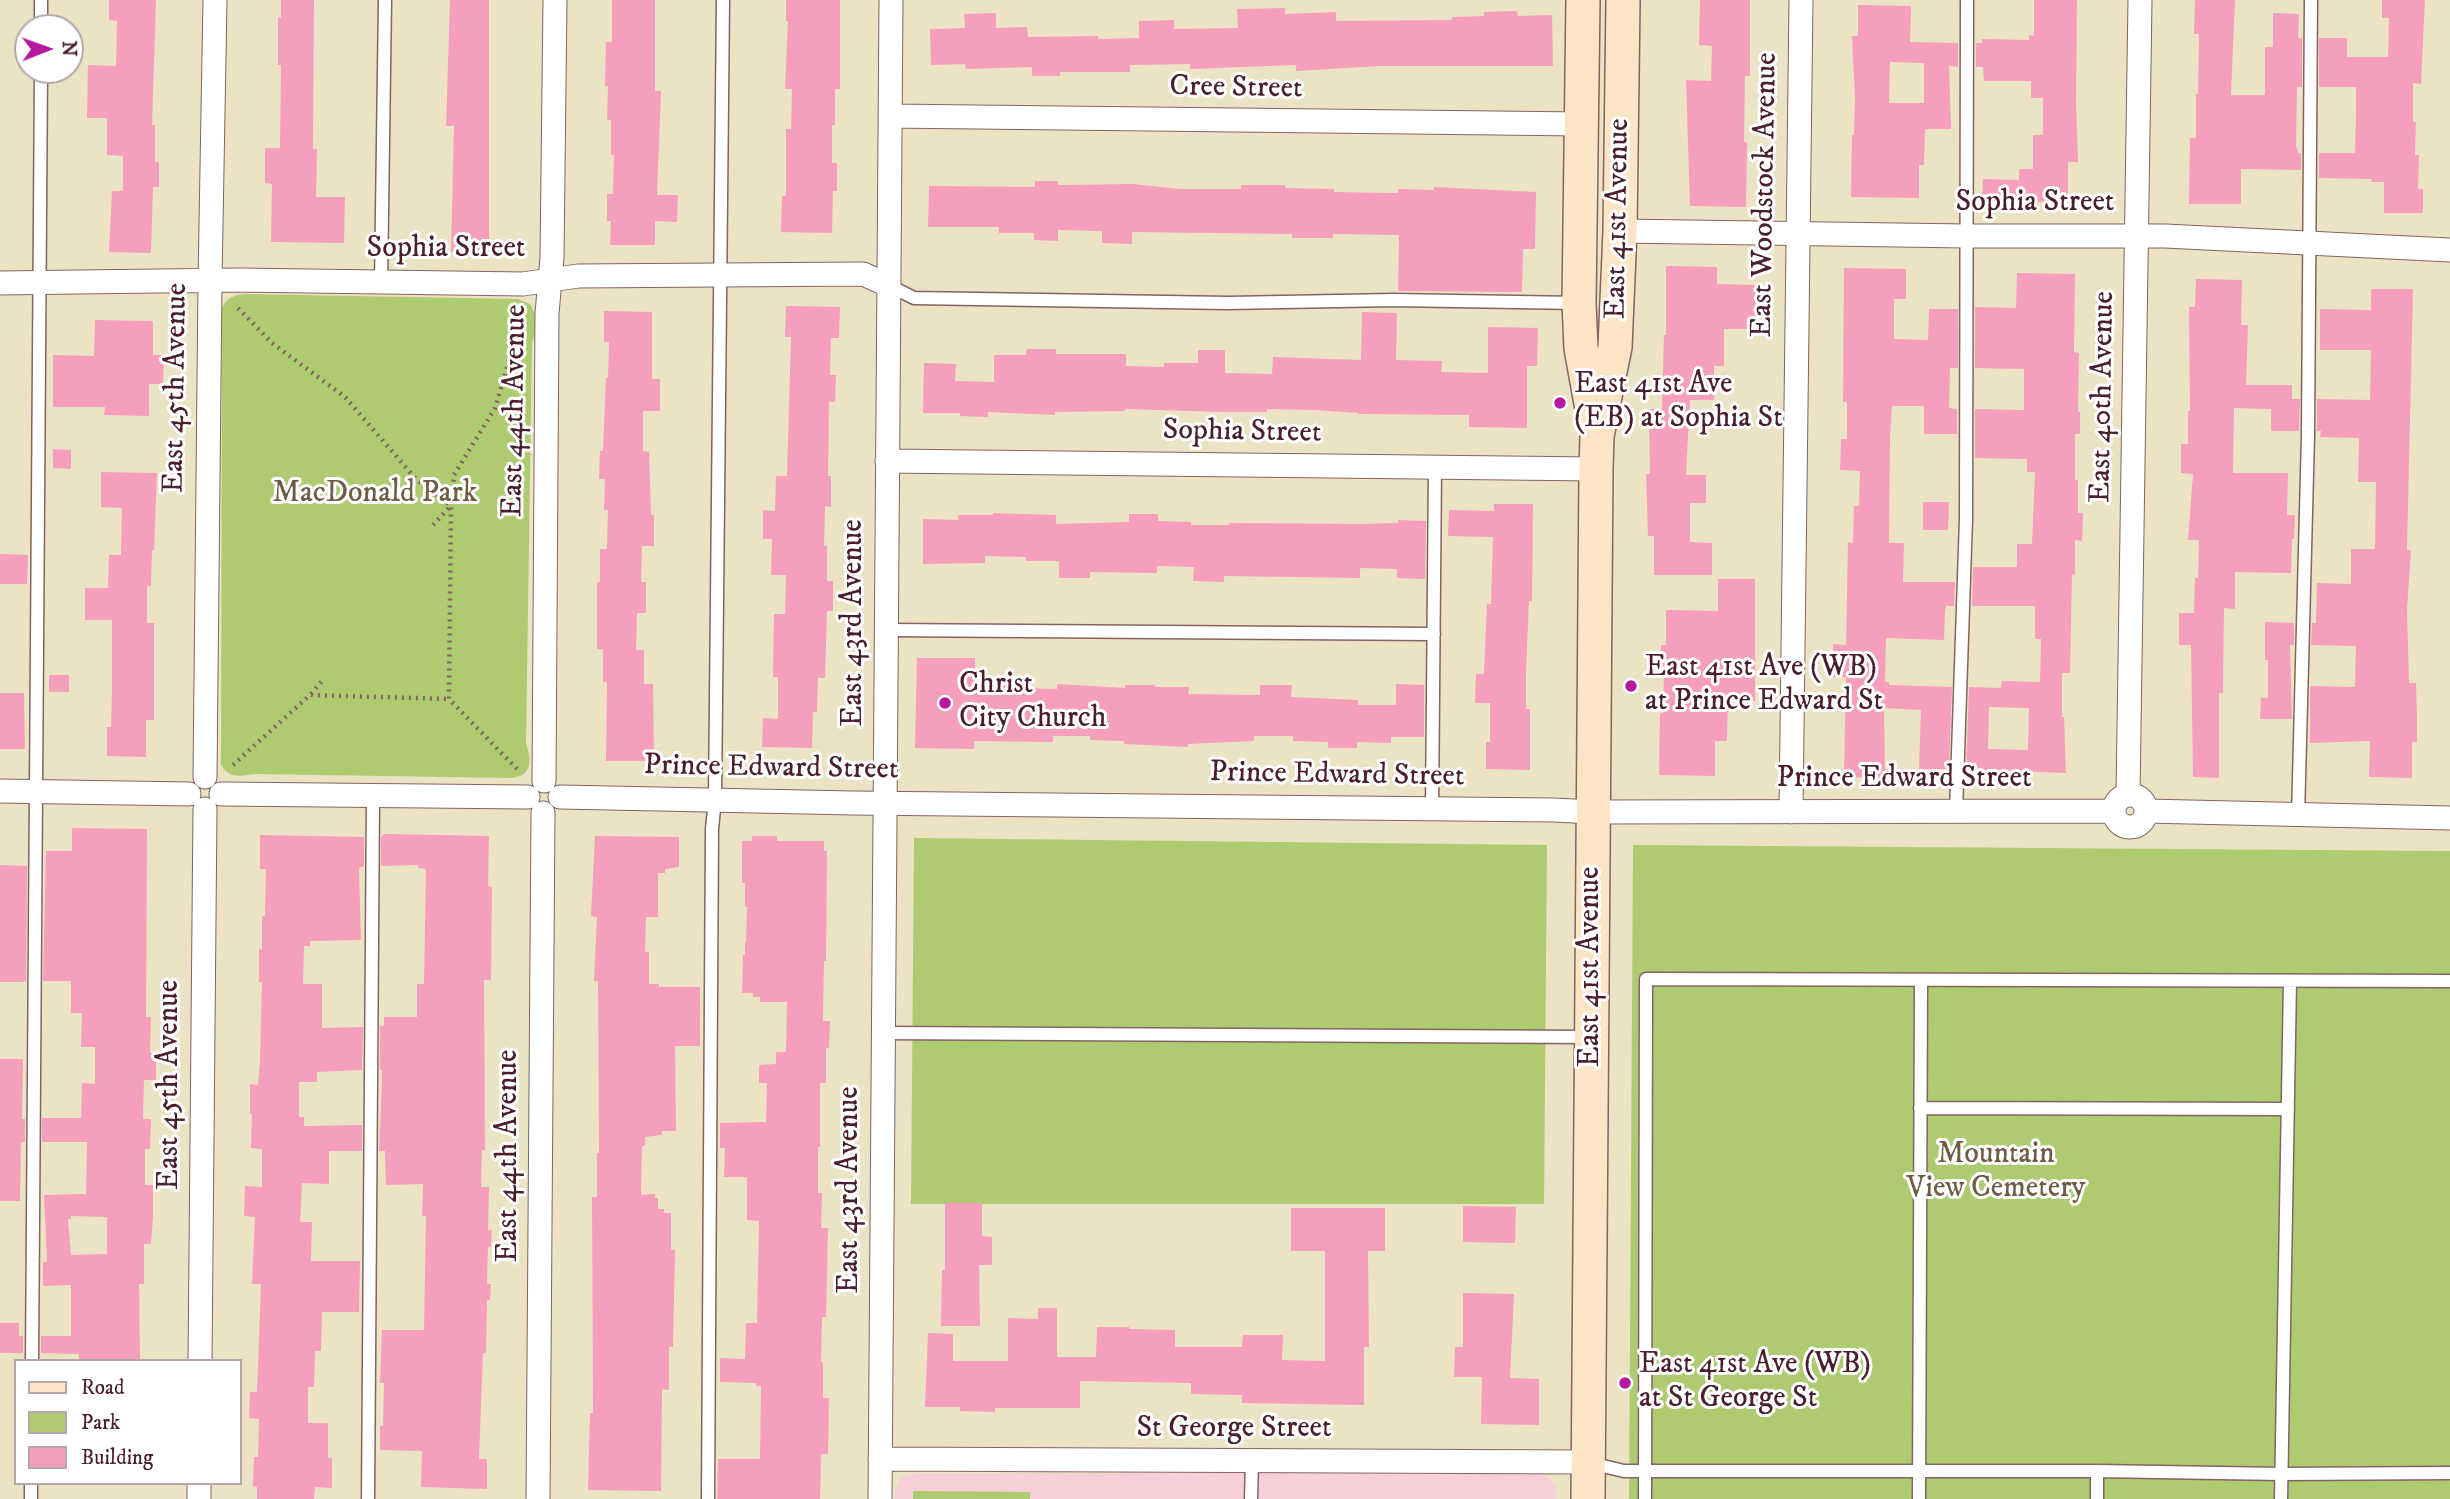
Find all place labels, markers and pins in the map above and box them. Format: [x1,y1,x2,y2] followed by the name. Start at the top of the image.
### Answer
[1574,368,1783,438] place label: East 41st Ave (EB) at Sophia St
[1552,395,1568,411] marker: East 41st Ave (EB) at Sophia St
[1645,651,1883,722] place label: East 41st Ave (WB) at Prince Edward St
[959,668,1106,738] place label: Christ City Church
[1623,678,1639,694] marker: East 41st Ave (WB) at Prince Edward St
[937,695,953,711] marker: Christ City Church
[1639,1348,1871,1418] place label: East 41st Ave (WB) at St George St
[1617,1375,1633,1391] marker: East 41st Ave (WB) at St George St

